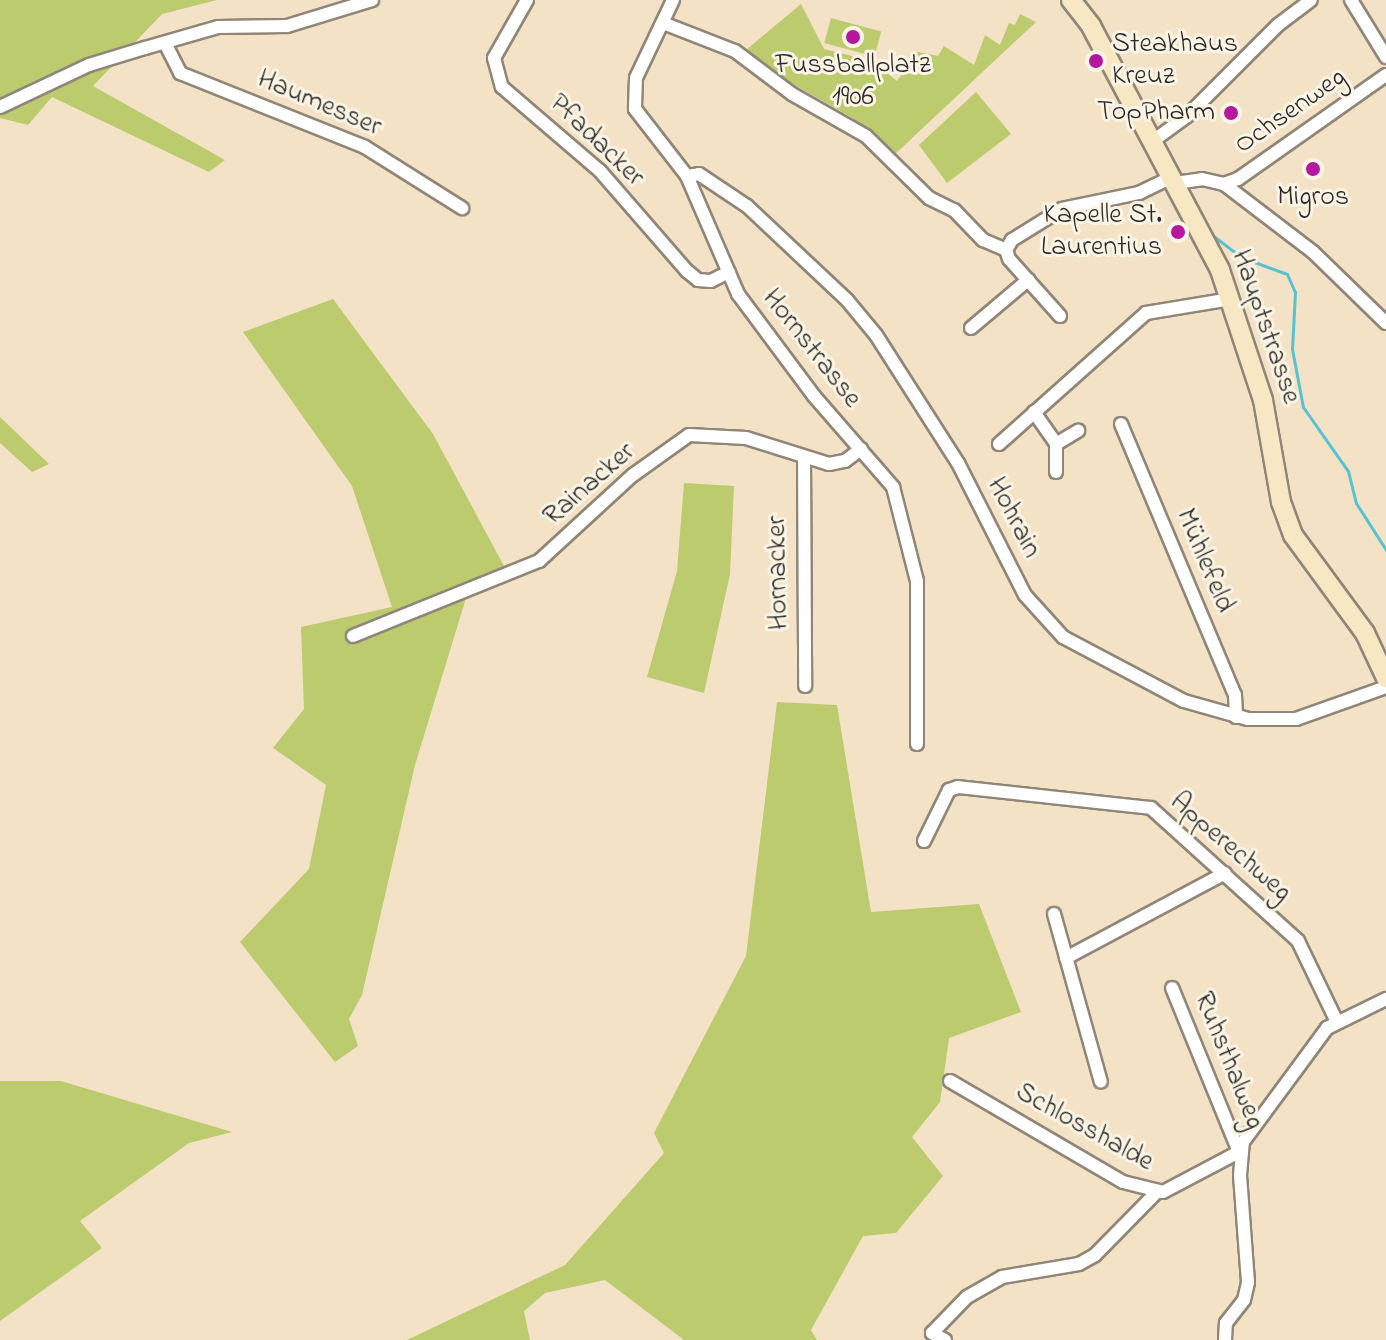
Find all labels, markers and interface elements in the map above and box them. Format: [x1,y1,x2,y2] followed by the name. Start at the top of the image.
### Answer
[844,28,862,46] marker: Fussballplatz 1906
[1112,28,1238,94] place label: Steakhaus Kreuz
[775,49,931,115] place label: Fussballplatz 1906
[1087,52,1105,70] marker: Steakhaus Kreuz
[1229,61,1353,163] street label: Ochsenweg
[252,63,386,145] street label: Haumesser
[541,87,651,195] street label: Pfadacker
[1097,96,1215,130] place label: TopPharm
[1222,104,1240,122] marker: TopPharm
[1304,160,1322,178] marker: Migros
[1277,181,1349,215] place label: Migros
[1041,199,1162,265] place label: Kapelle St. Laurentius
[1169,223,1187,241] marker: Kapelle St. Laurentius
[1223,246,1307,408] street label: Hauptstrasse
[754,283,868,415] street label: Hornstrasse
[537,436,643,534] street label: Rainacker
[979,472,1047,564] street label: Hohrain
[1167,504,1241,618] street label: Mühlefeld
[761,516,797,630] street label: Hornacker
[1162,786,1298,910] street label: Apperechweg
[1185,987,1271,1135] street label: Ruhsthalweg
[1009,1076,1159,1180] street label: Schlosshalde

